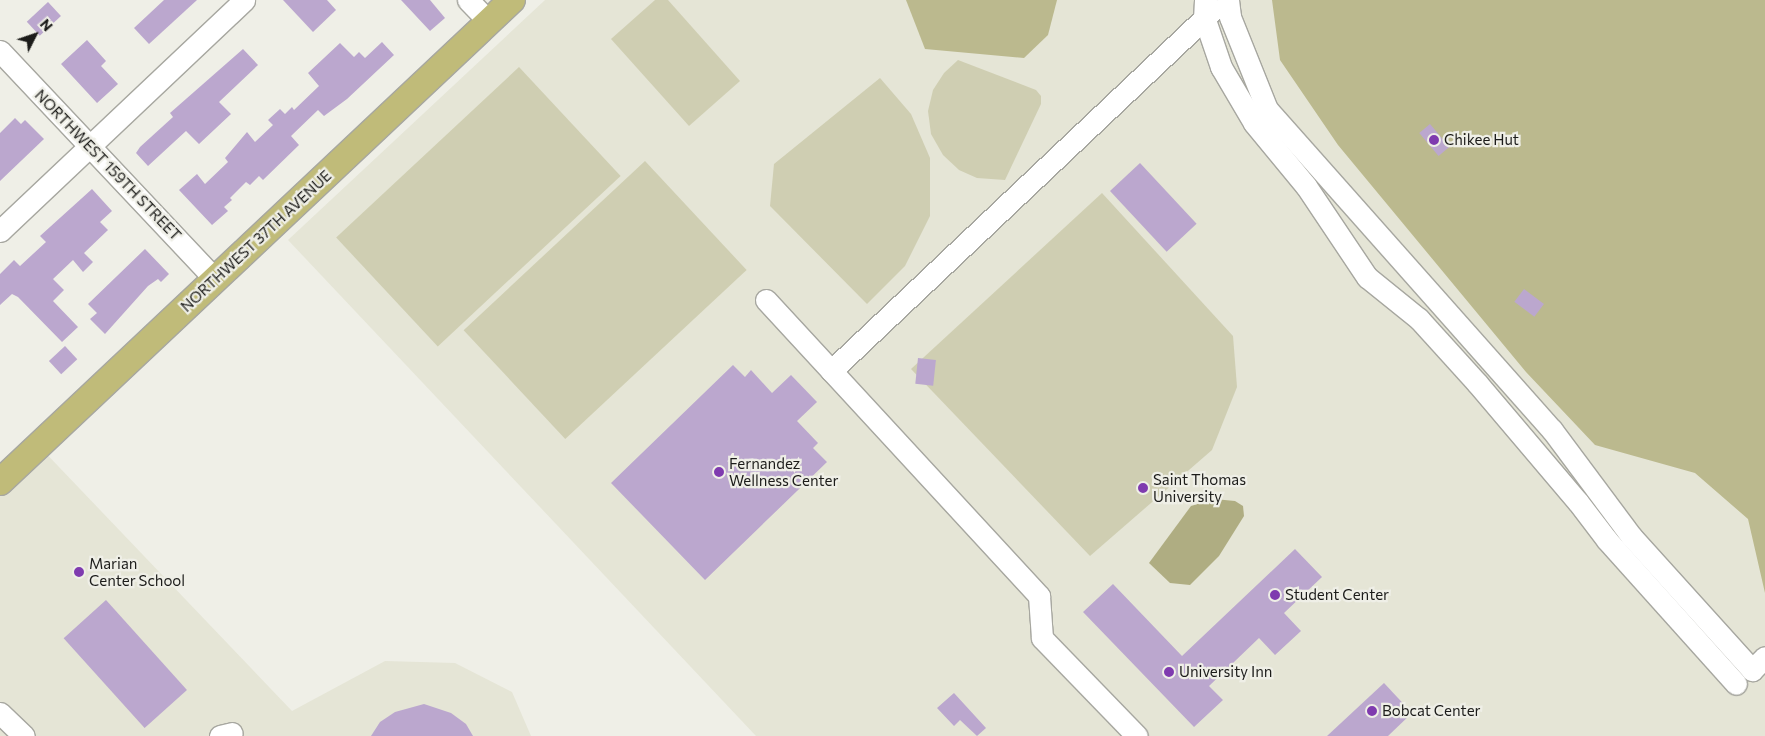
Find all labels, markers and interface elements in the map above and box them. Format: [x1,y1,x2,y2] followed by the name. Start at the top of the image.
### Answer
[10,10,60,60] north arrow
[37,15,57,34] text: N
[31,86,185,244] street label: NORTHWEST 159TH STREET
[1444,131,1519,149] place label: Chikee Hut
[1428,134,1440,146] marker: Chikee Hut
[177,166,335,316] street label: NORTHWEST 37TH AVENUE
[729,454,839,489] place label: Fernandez Wellness Center
[713,466,725,478] marker: Fernandez Wellness Center
[1153,470,1246,505] place label: Saint Thomas University
[1137,482,1149,494] marker: Saint Thomas University
[89,554,185,589] place label: Marian Center School
[73,566,85,578] marker: Marian Center School
[1285,586,1389,604] place label: Student Center
[1269,589,1281,601] marker: Student Center
[1179,663,1272,681] place label: University Inn
[1163,666,1175,678] marker: University Inn
[1382,702,1481,720] place label: Bobcat Center
[1366,705,1378,717] marker: Bobcat Center

